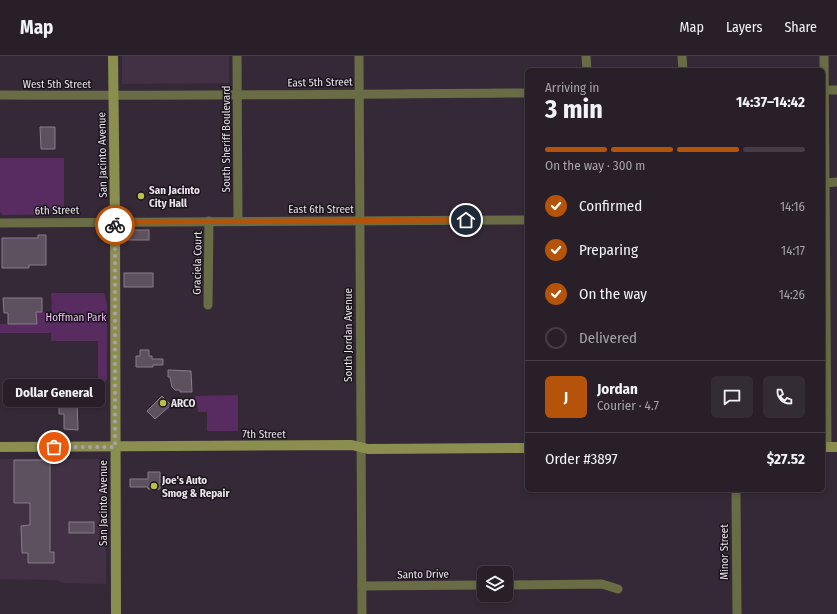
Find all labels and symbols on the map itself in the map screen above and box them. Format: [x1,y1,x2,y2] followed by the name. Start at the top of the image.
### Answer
[287,75,353,90] street label: East 5th Street
[23,78,92,91] street label: West 5th Street
[220,86,233,192] street label: South Sheriff Boulevard
[95,112,110,198] street label: San Jacinto Avenue
[149,184,200,210] place label: San Jacinto City Hall
[136,191,146,201] marker: San Jacinto City Hall
[288,203,354,216] street label: East 6th Street
[449,203,483,237] pin
[35,204,80,217] street label: 6th Street
[95,205,135,245] courier
[190,231,205,295] street label: Graciela Court
[342,288,355,382] street label: South Jordan Avenue
[46,311,107,324] park label: Hoffman Park
[3,379,105,407] callout: Dollar General
[170,397,196,410] place label: ARCO
[158,398,168,408] marker: ARCO
[242,428,286,441] street label: 7th Street
[37,430,71,464] pin
[97,460,110,546] street label: San Jacinto Avenue
[161,474,230,500] place label: Joe's Auto Smog & Repair
[149,481,159,491] marker: Joe's Auto Smog & Repair
[718,524,731,580] street label: Minor Street
[397,568,449,581] street label: Santo Drive

